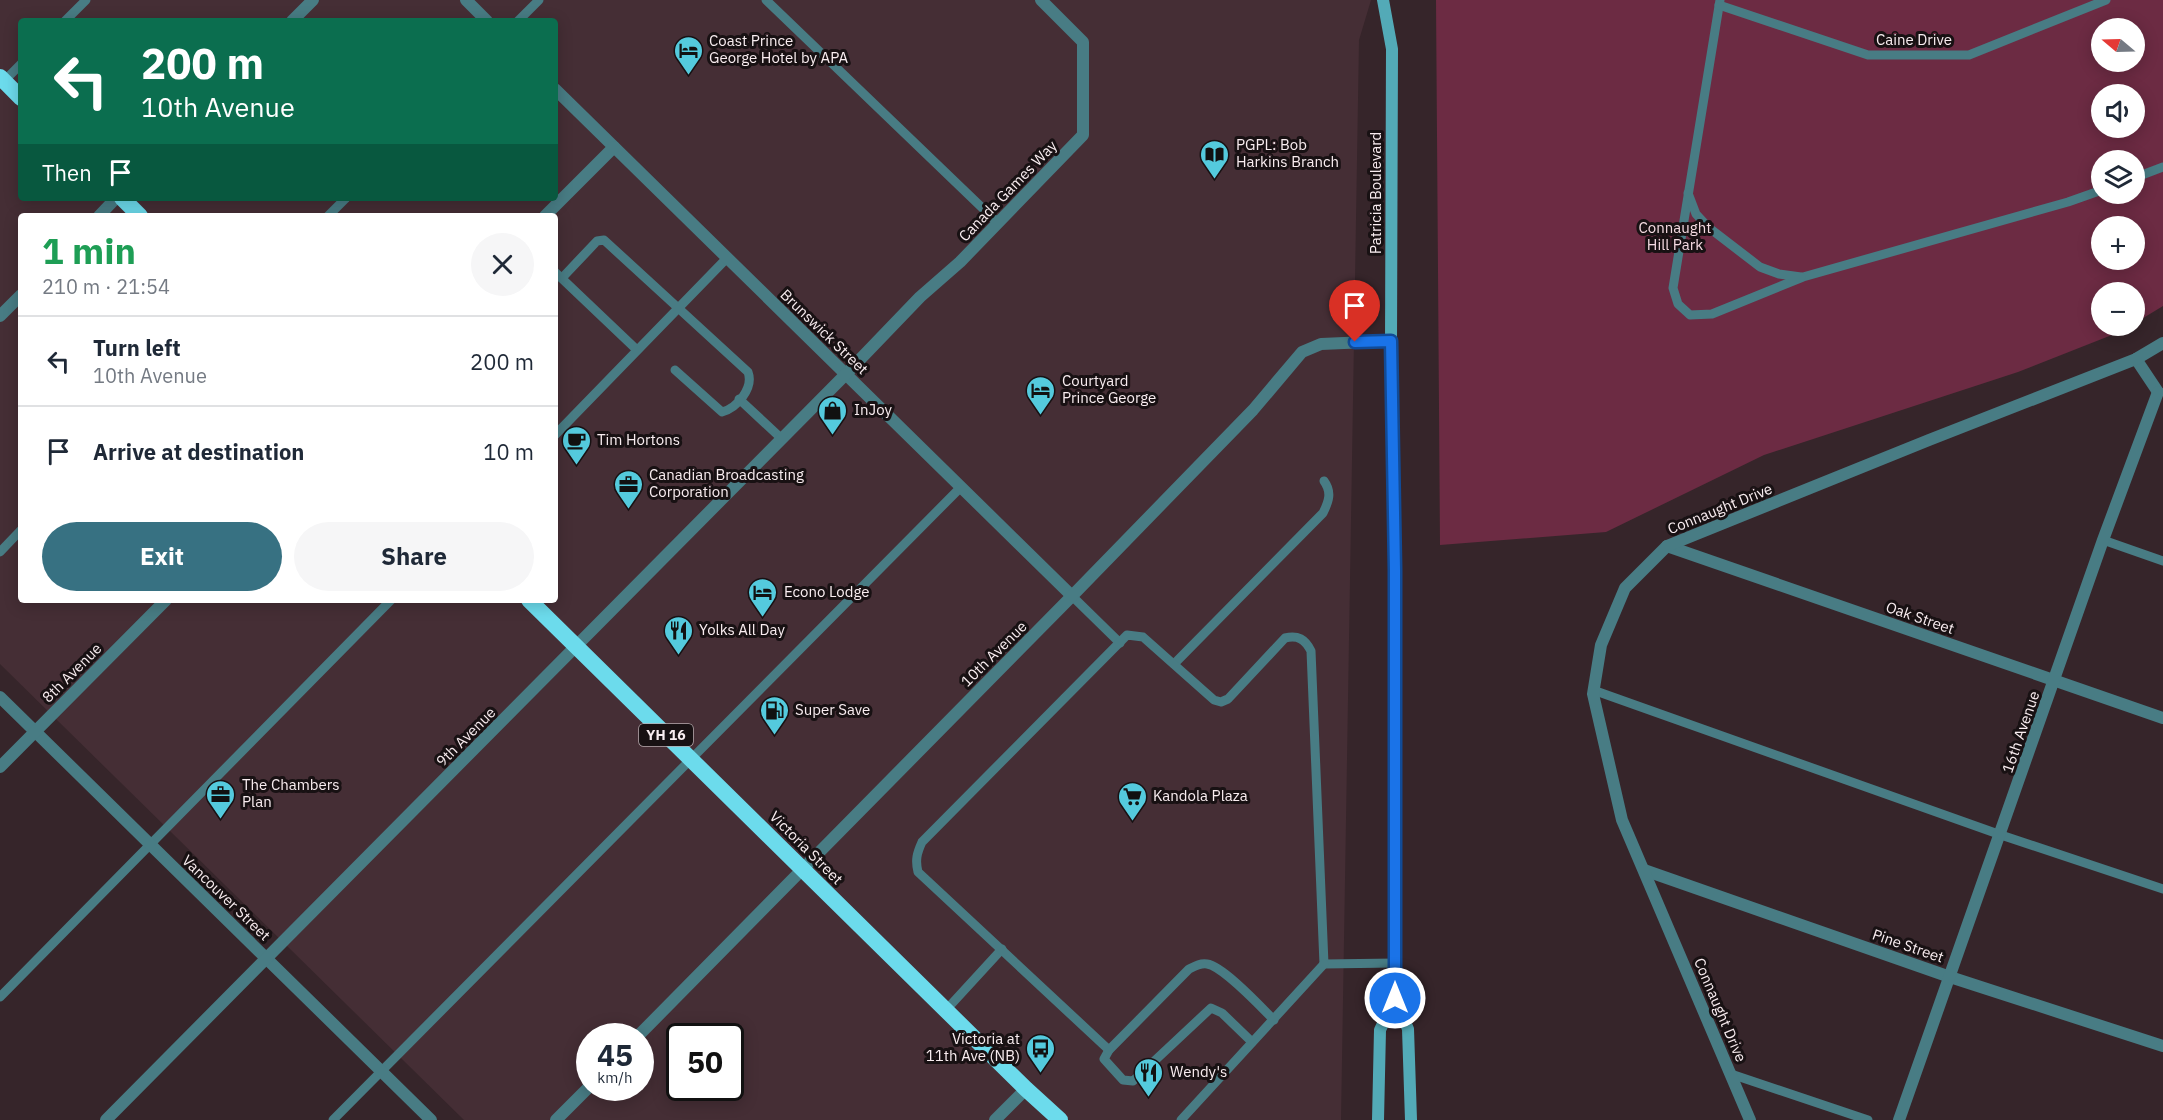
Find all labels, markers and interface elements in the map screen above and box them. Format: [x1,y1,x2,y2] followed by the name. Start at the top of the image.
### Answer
[2091,18,2145,72] north arrow
[2091,18,2145,336] map controls
[1876,30,1952,49] street label: Caine Drive
[709,31,849,67] place label: Coast Prince George Hotel by APA
[672,34,704,76] hotel icon: Coast Prince George Hotel by APA
[141,36,264,91] text: 200 m
[42,42,120,120] icon: left
[2091,84,2145,138] button: sound
[141,89,295,124] text: 10th Avenue
[1366,132,1385,254] street label: Patricia Boulevard
[1236,135,1339,171] place label: PGPL: Bob Harkins Branch
[954,136,1061,245] street label: Canada Games Way
[1199,138,1231,180] library icon: PGPL: Bob Harkins Branch
[2091,150,2145,204] button: layers
[104,156,137,189] icon: arrive
[42,158,92,187] text: Then
[2091,216,2145,270] button: +
[1639,218,1712,254] park label: Connaught Hill Park
[42,227,136,274] text: 1 min
[471,233,534,296] button: close
[42,273,170,300] text: 210 m · 21:54
[1329,280,1380,342] pin
[2091,282,2145,336] button: −
[776,285,872,378] street label: Brunswick Street
[1338,289,1371,322] icon: arrive
[93,333,181,362] text: Turn left
[42,345,75,378] icon: left
[470,347,534,376] text: 200 m
[93,362,207,389] text: 10th Avenue
[1062,371,1156,407] place label: Courtyard Prince George
[1025,374,1057,416] hotel icon: Courtyard Prince George
[817,394,849,436] shop icon: InJoy
[854,400,892,419] place label: InJoy
[560,424,592,466] cafe icon: Tim Hortons
[597,430,680,449] place label: Tim Hortons
[42,435,75,468] icon: arrive
[93,437,304,466] text: Arrive at destination
[483,437,534,466] text: 10 m
[649,465,804,501] place label: Canadian Broadcasting Corporation
[612,468,644,510] office icon: Canadian Broadcasting Corporation
[1665,479,1775,538] street label: Connaught Drive
[42,522,282,591] button: Exit
[294,522,534,591] button: Share
[747,576,779,618] hotel icon: Econo Lodge
[784,582,869,601] place label: Econo Lodge
[1883,597,1957,638] street label: Oak Street
[662,614,694,656] restaurant icon: Yolks All Day
[957,617,1031,691] street label: 10th Avenue
[699,620,785,639] place label: Yolks All Day
[38,639,105,706] street label: 8th Avenue
[1998,688,2043,775] street label: 16th Avenue
[758,694,790,736] fuel station icon: Super Save
[795,700,870,719] place label: Super Save
[432,703,499,770] street label: 9th Avenue
[639,724,693,746] road number: YH 16
[242,775,340,811] place label: The Chambers Plan
[205,778,237,820] office icon: The Chambers Plan
[1116,780,1148,822] supermarket icon: Kandola Plaza
[1153,786,1248,805] place label: Kandola Plaza
[766,807,847,888] street label: Victoria Street
[178,851,274,945] street label: Vancouver Street
[1870,924,1946,967] street label: Pine Street
[1690,955,1751,1065] street label: Connaught Drive
[1363,966,1427,1030] position arrow
[666,1023,744,1101] speed limit sign: 50
[926,1029,1020,1065] place label: Victoria at 11th Ave (NB)
[1025,1032,1057,1074] bus stop icon: Victoria at 11th Ave (NB)
[597,1035,633,1074] text: 45
[1133,1056,1165,1098] restaurant icon: Wendy's
[1170,1062,1227,1081] place label: Wendy's
[597,1068,633,1087] text: km/h

